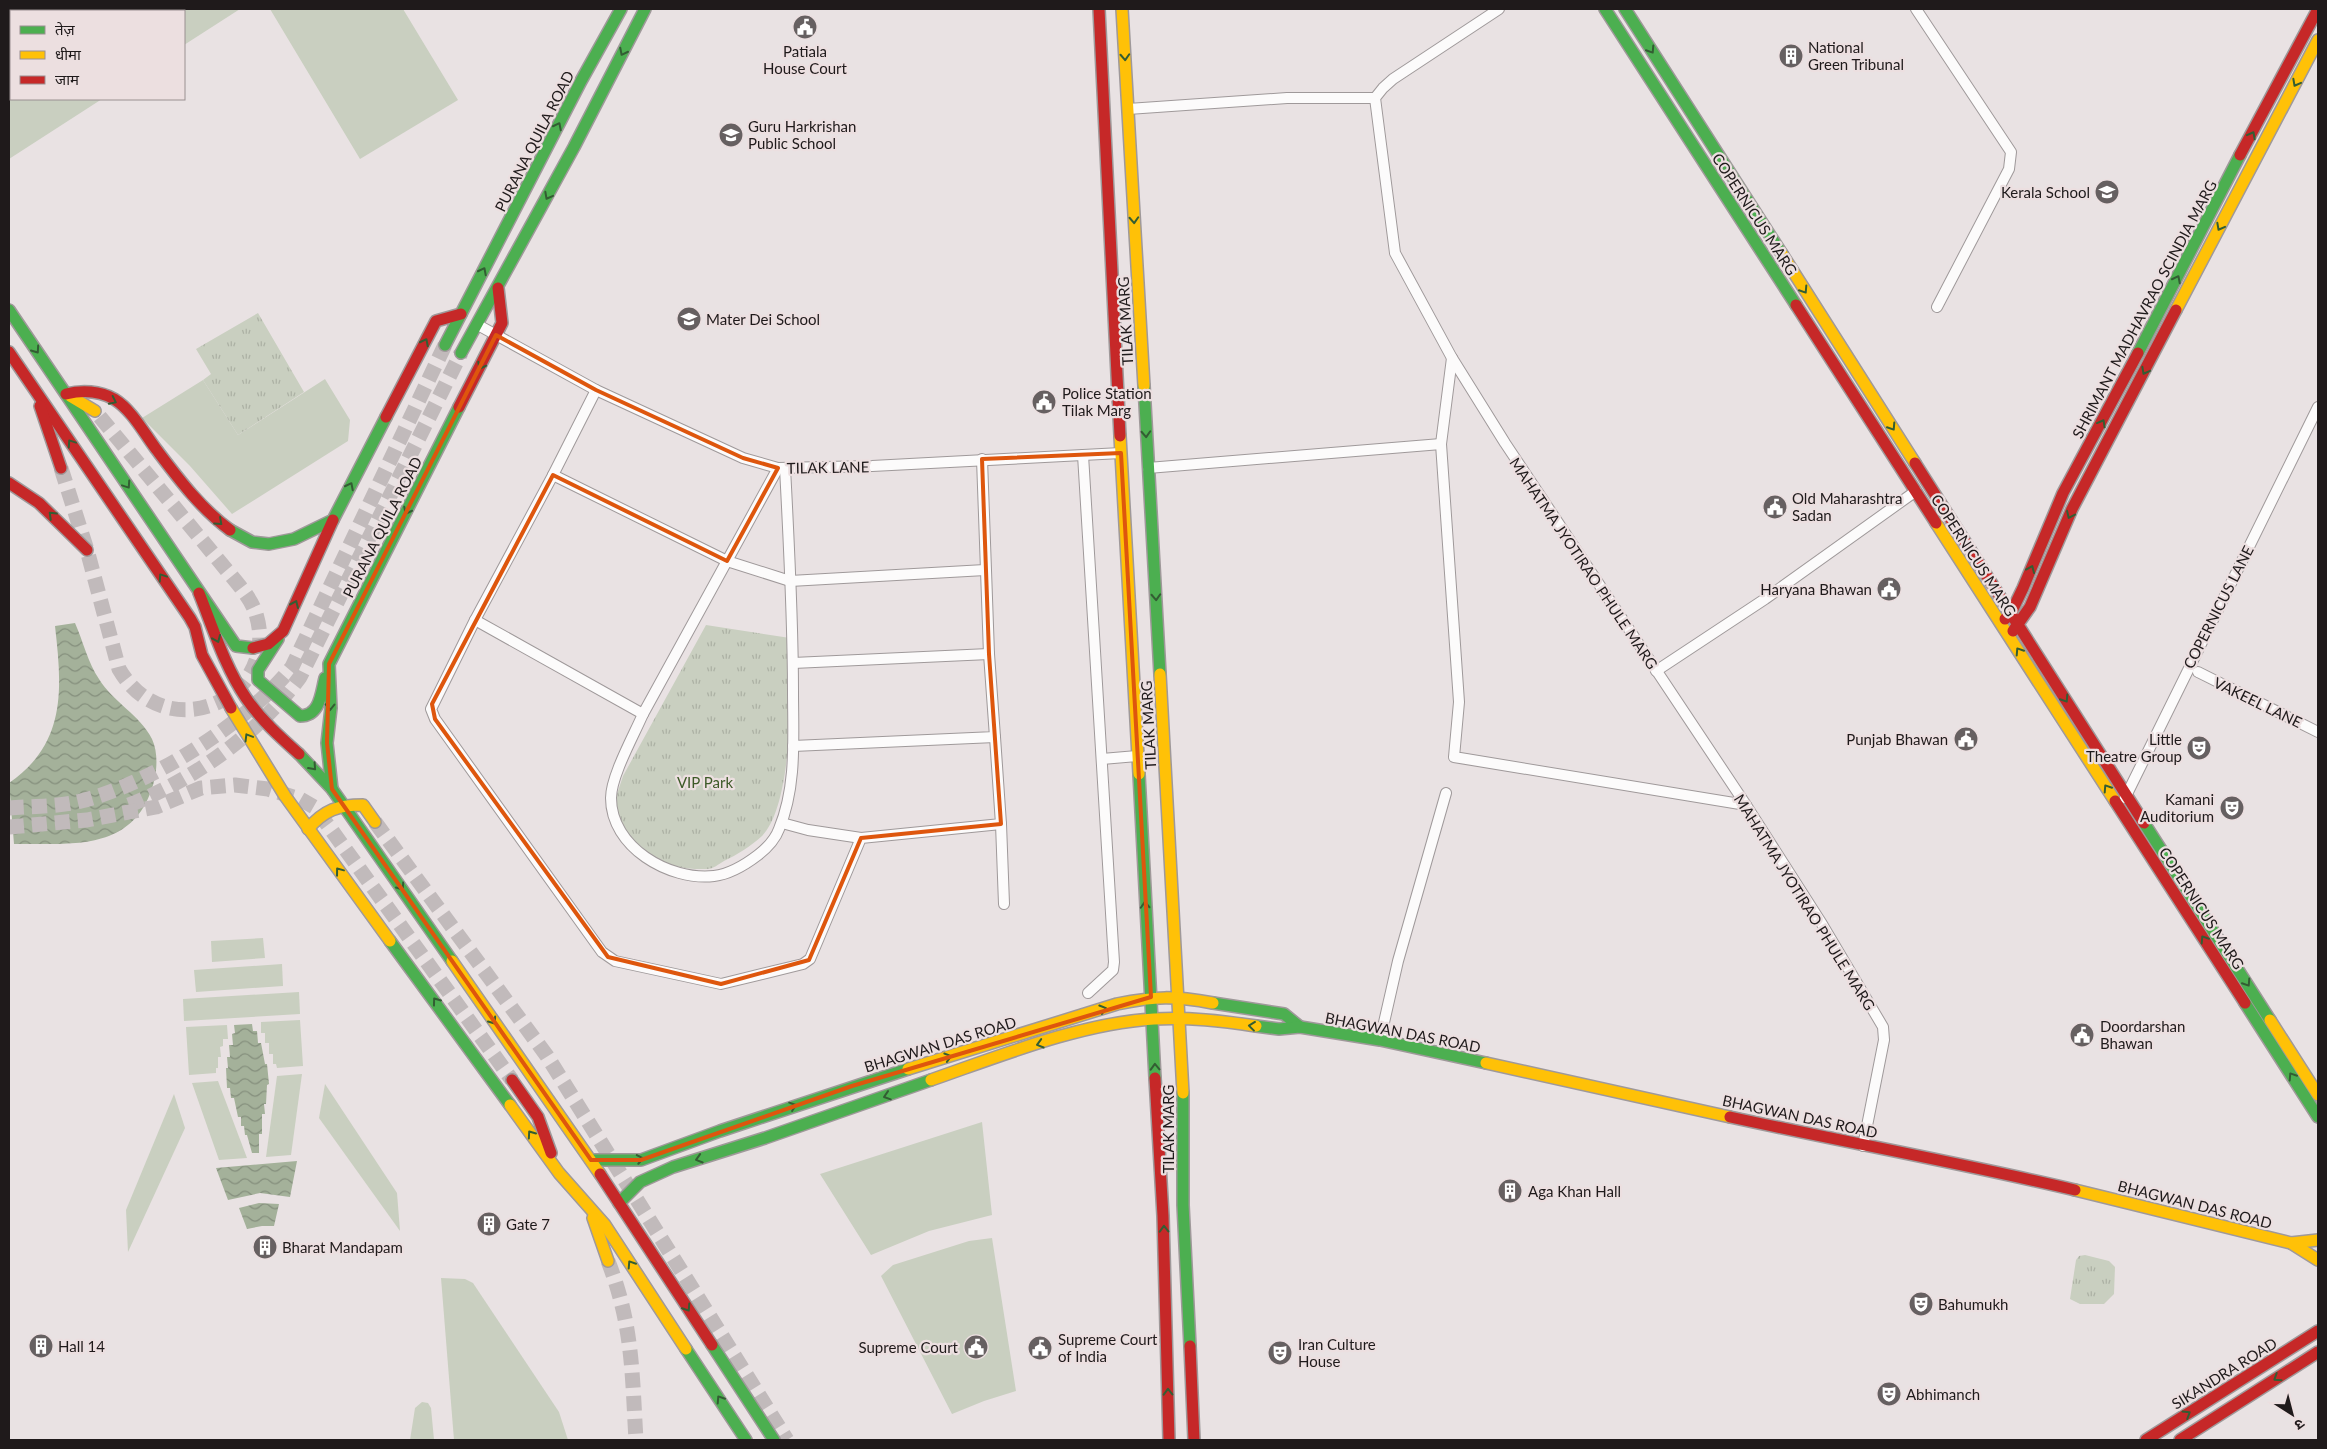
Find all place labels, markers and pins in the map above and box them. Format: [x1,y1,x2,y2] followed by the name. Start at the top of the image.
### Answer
[792,14,818,40] public building icon: Patiala House Court
[1808,38,1904,73] place label: National Green Tribunal
[763,42,848,77] place label: Patiala House Court
[1778,43,1804,69] building icon: National Green Tribunal
[748,117,856,152] place label: Guru Harkrishan Public School
[718,122,744,148] school or university icon: Guru Harkrishan Public School
[2094,179,2120,205] school or university icon: Kerala School
[2001,183,2090,201] place label: Kerala School
[676,306,702,332] school or university icon: Mater Dei School
[706,310,820,328] place label: Mater Dei School
[1062,384,1152,419] place label: Police Station Tilak Marg
[1031,389,1057,415] public building icon: Police Station Tilak Marg
[1792,489,1902,524] place label: Old Maharashtra Sadan
[1762,494,1788,520] public building icon: Old Maharashtra Sadan
[1876,576,1902,602] public building icon: Haryana Bhawan
[1760,580,1872,598] place label: Haryana Bhawan
[1953,726,1979,752] public building icon: Punjab Bhawan
[1846,730,1948,748] place label: Punjab Bhawan
[2086,730,2182,765] place label: Little Theatre Group
[2186,735,2212,761] theatre icon: Little Theatre Group
[2140,790,2214,825] place label: Kamani Auditorium
[2219,795,2245,821] theatre icon: Kamani Auditorium
[2100,1017,2185,1052] place label: Doordarshan Bhawan
[2069,1022,2095,1048] public building icon: Doordarshan Bhawan
[1497,1178,1523,1204] building icon: Aga Khan Hall
[1528,1182,1621,1200] place label: Aga Khan Hall
[476,1211,502,1237] building icon: Gate 7
[506,1215,550,1233] place label: Gate 7
[252,1234,278,1260] building icon: Bharat Mandapam
[282,1238,403,1256] place label: Bharat Mandapam
[1908,1291,1934,1317] theatre icon: Bahumukh
[1938,1295,2008,1313] place label: Bahumukh
[1058,1330,1158,1365] place label: Supreme Court of India
[28,1333,54,1359] building icon: Hall 14
[963,1334,989,1360] public building icon: Supreme Court
[1027,1335,1053,1361] public building icon: Supreme Court of India
[1298,1335,1376,1370] place label: Iran Culture House
[58,1337,105,1355] place label: Hall 14
[858,1338,959,1356] place label: Supreme Court
[1267,1340,1293,1366] theatre icon: Iran Culture House
[1876,1381,1902,1407] theatre icon: Abhimanch
[1906,1385,1980,1403] place label: Abhimanch

